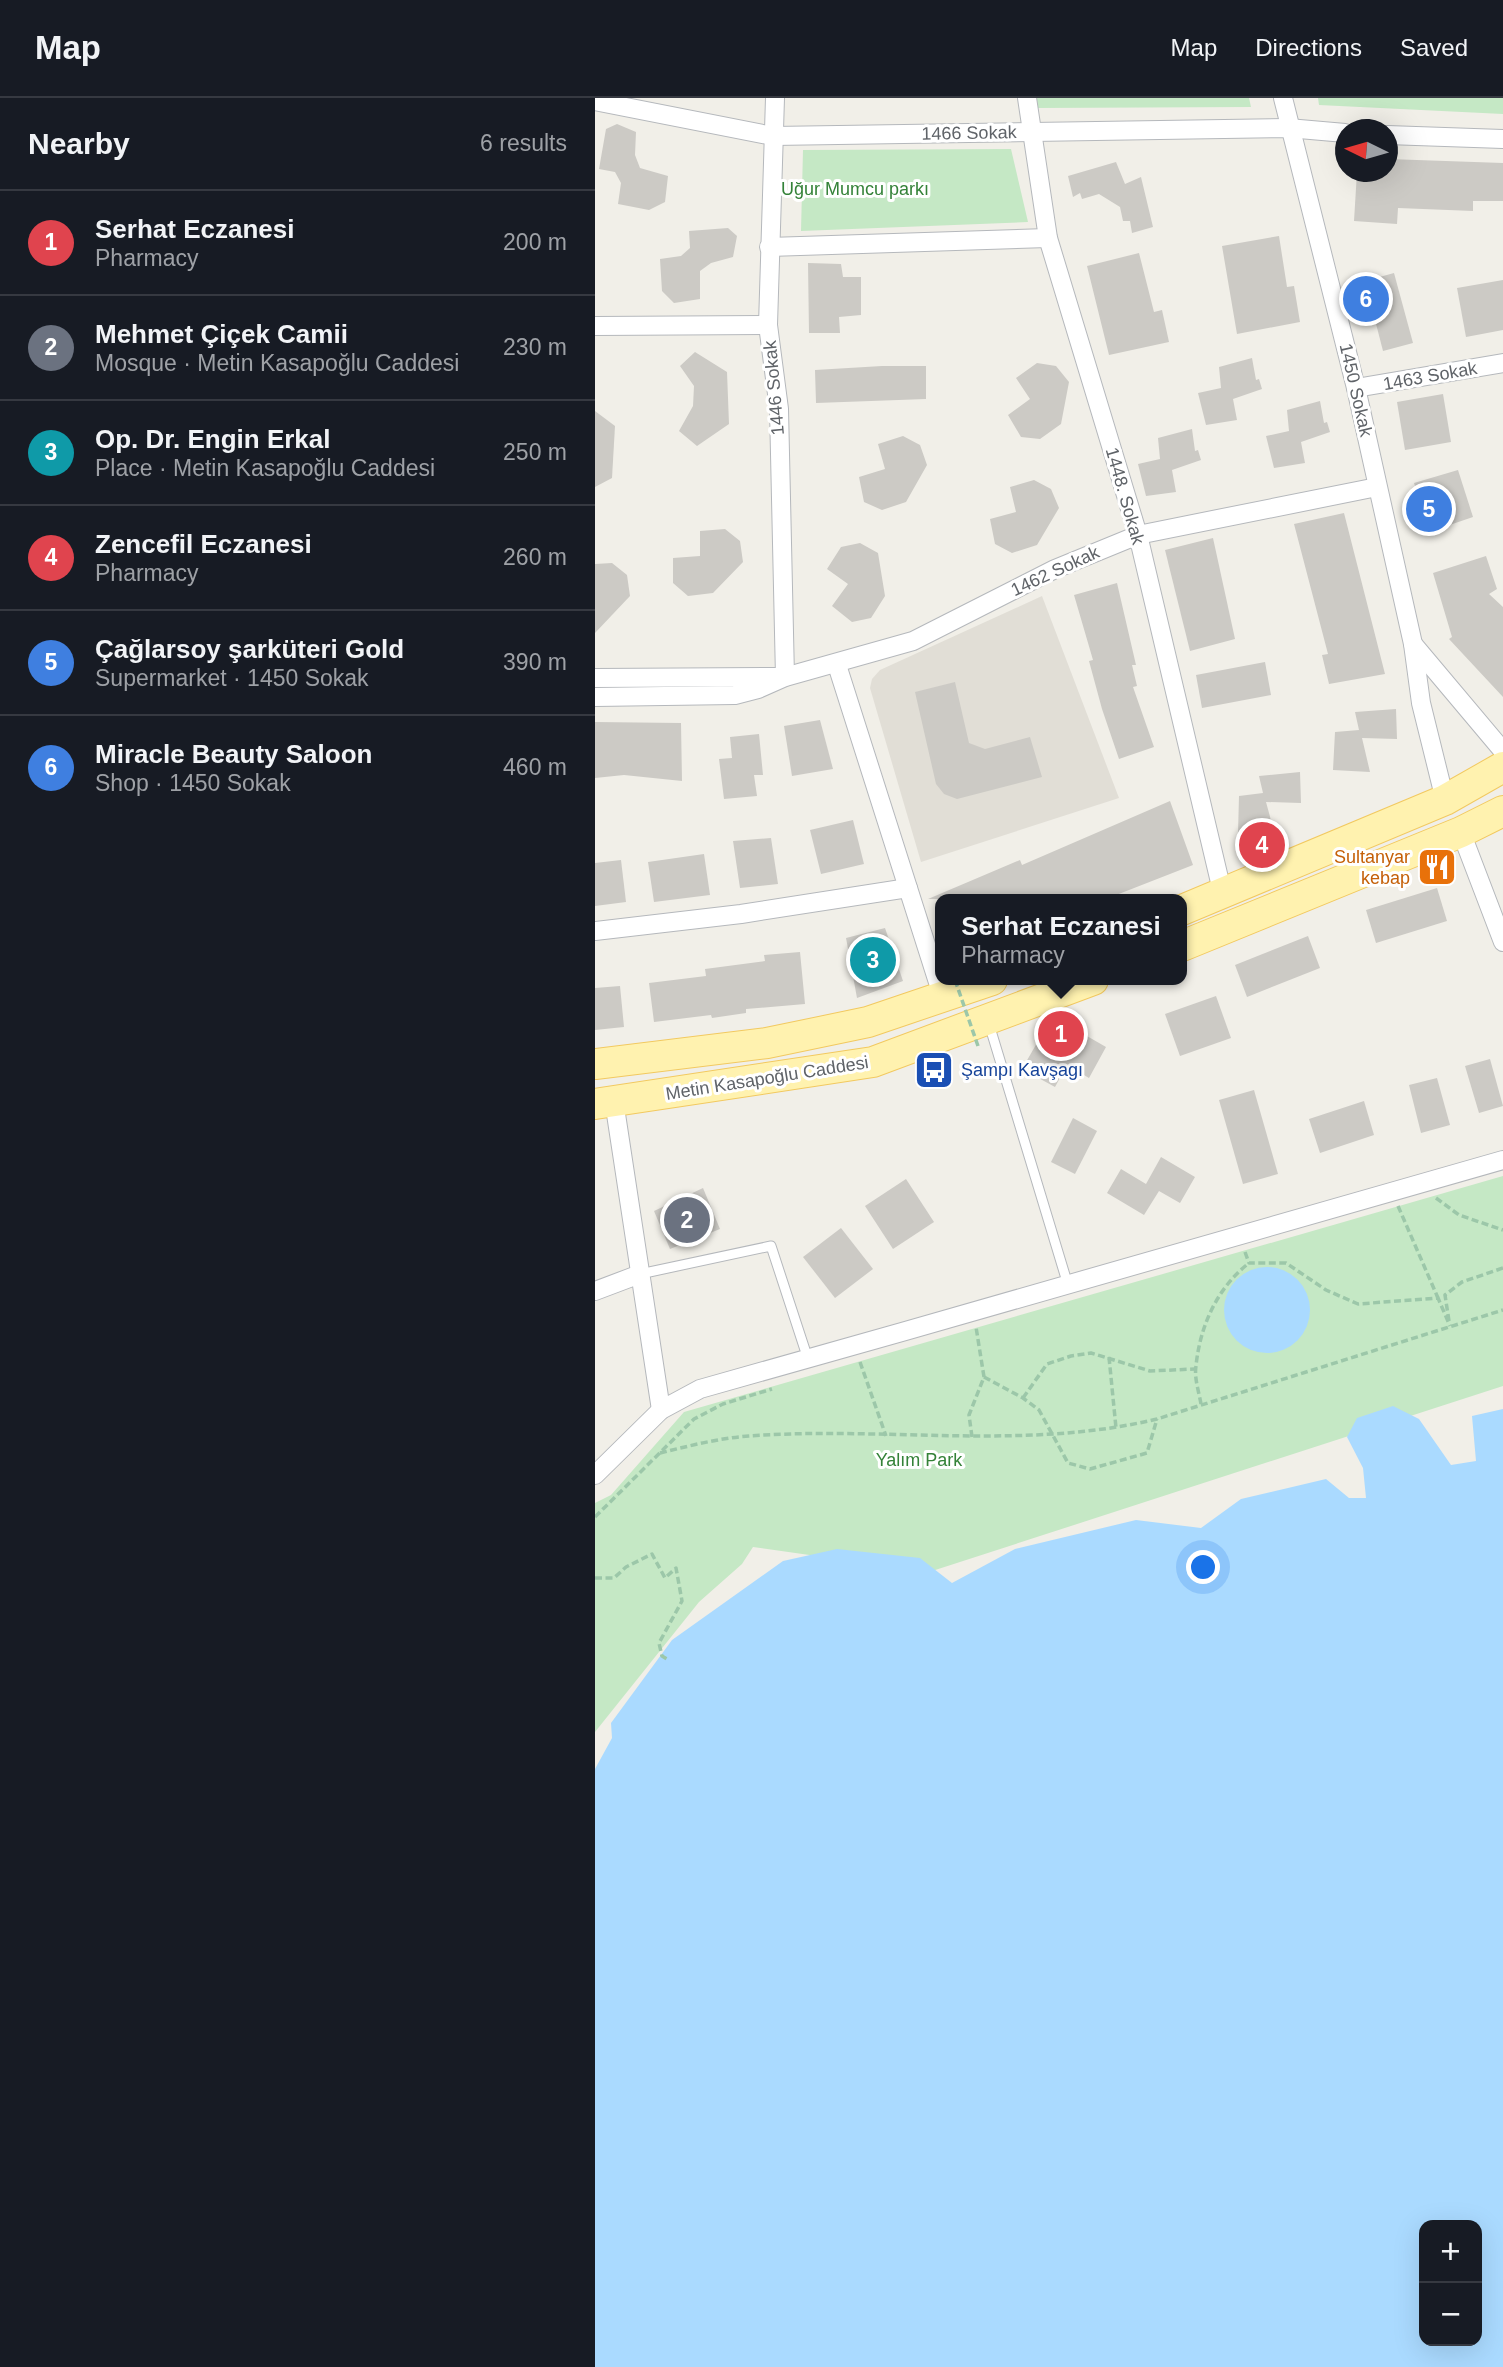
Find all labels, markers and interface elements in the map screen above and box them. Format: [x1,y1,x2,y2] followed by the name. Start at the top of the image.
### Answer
[35,29,101,66] text: Map
[1171,34,1217,61] text: Map
[1255,34,1362,61] text: Directions
[1400,34,1468,61] text: Saved
[1335,119,1398,182] north arrow
[921,122,1018,144] street label: 1466 Sokak
[28,127,130,160] text: Nearby
[480,130,567,156] text: 6 results
[781,179,929,199] park label: Uğur Mumcu parkı
[95,214,294,244] text: Serhat Eczanesi
[45,229,57,255] text: 1
[503,229,567,255] text: 200 m
[95,245,199,271] text: Pharmacy
[1343,273,1389,325] pin: 6
[95,319,348,349] text: Mehmet Çiçek Camii
[45,334,57,360] text: 2
[503,334,567,360] text: 230 m
[760,339,788,436] street label: 1446 Sokak
[1336,341,1377,440] street label: 1450 Sokak
[95,350,459,376] text: Mosque · Metin Kasapoğlu Caddesi
[1381,358,1480,394] street label: 1463 Sokak
[95,424,331,454] text: Op. Dr. Engin Erkal
[45,439,57,465] text: 3
[503,439,567,465] text: 250 m
[1102,445,1149,548] street label: 1448. Sokak
[95,455,435,481] text: Place · Metin Kasapoğlu Caddesi
[1406,483,1452,535] pin: 5
[95,529,312,559] text: Zencefil Eczanesi
[1008,541,1103,600] street label: 1462 Sokak
[45,544,57,570] text: 4
[503,544,567,570] text: 260 m
[95,560,199,586] text: Pharmacy
[95,634,404,664] text: Çağlarsoy şarküteri Gold
[45,649,57,675] text: 5
[503,649,567,675] text: 390 m
[95,665,369,691] text: Supermarket · 1450 Sokak
[95,739,372,769] text: Miracle Beauty Saloon
[45,754,57,780] text: 6
[503,754,567,780] text: 460 m
[95,770,291,796] text: Shop · 1450 Sokak
[1239,819,1285,871] pin: 4
[1416,846,1458,888] restaurant icon: Sultanyar kebap
[1334,847,1410,888] place label: Sultanyar kebap
[935,894,1187,985] popup
[961,911,1161,941] text: Serhat Eczanesi
[850,934,896,986] pin: 3
[961,942,1065,968] text: Pharmacy
[1038,1008,1084,1060] pin: 1
[913,1049,955,1091] bus stop icon: Şampı Kavşagı
[664,1052,870,1104] street label: Metin Kasapoğlu Caddesi
[961,1060,1083,1080] place label: Şampı Kavşagı
[664,1194,710,1246] pin: 2
[876,1450,963,1470] park label: Yalım Park
[1186,1550,1220,1584] your location
[1419,2220,1482,2346] map controls
[1419,2220,1482,2283] button: +
[1419,2283,1482,2346] button: −

